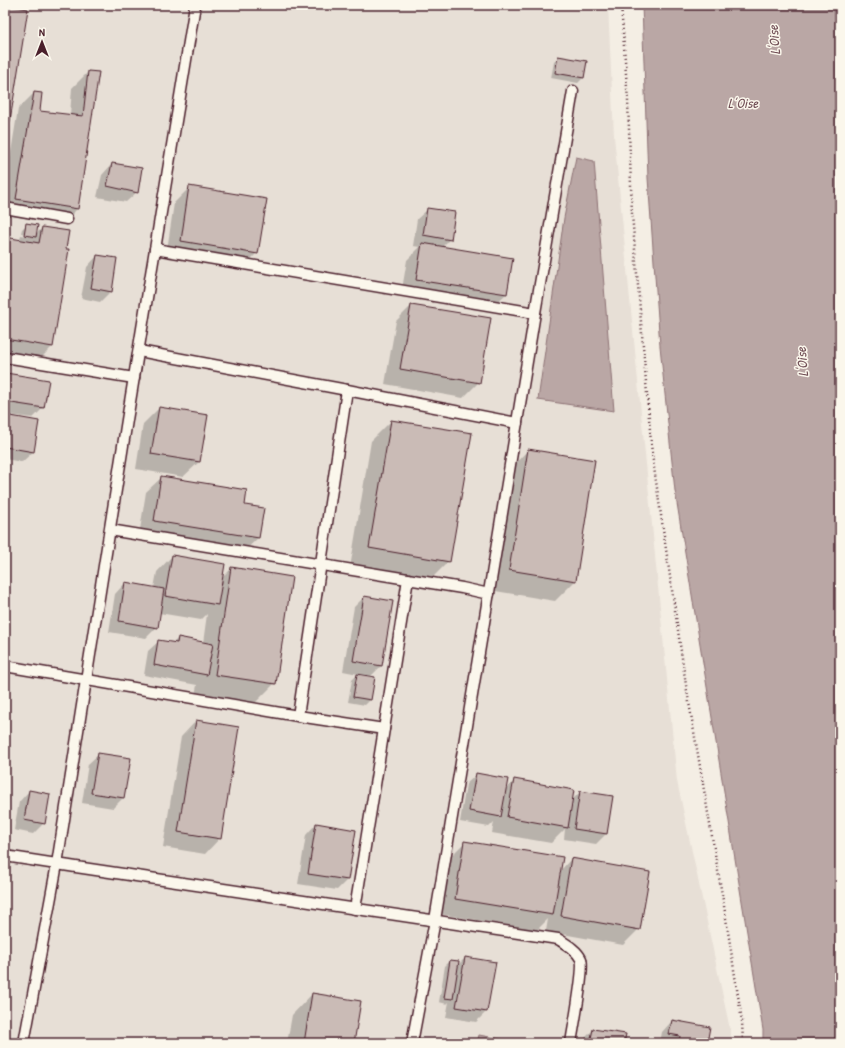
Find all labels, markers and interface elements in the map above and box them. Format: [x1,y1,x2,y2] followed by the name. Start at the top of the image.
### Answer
[22,22,62,62] north arrow
[763,23,784,56] water label: L'Oise
[39,25,45,39] text: N
[728,93,760,112] water label: L’Oise
[791,345,812,378] water label: L'Oise

